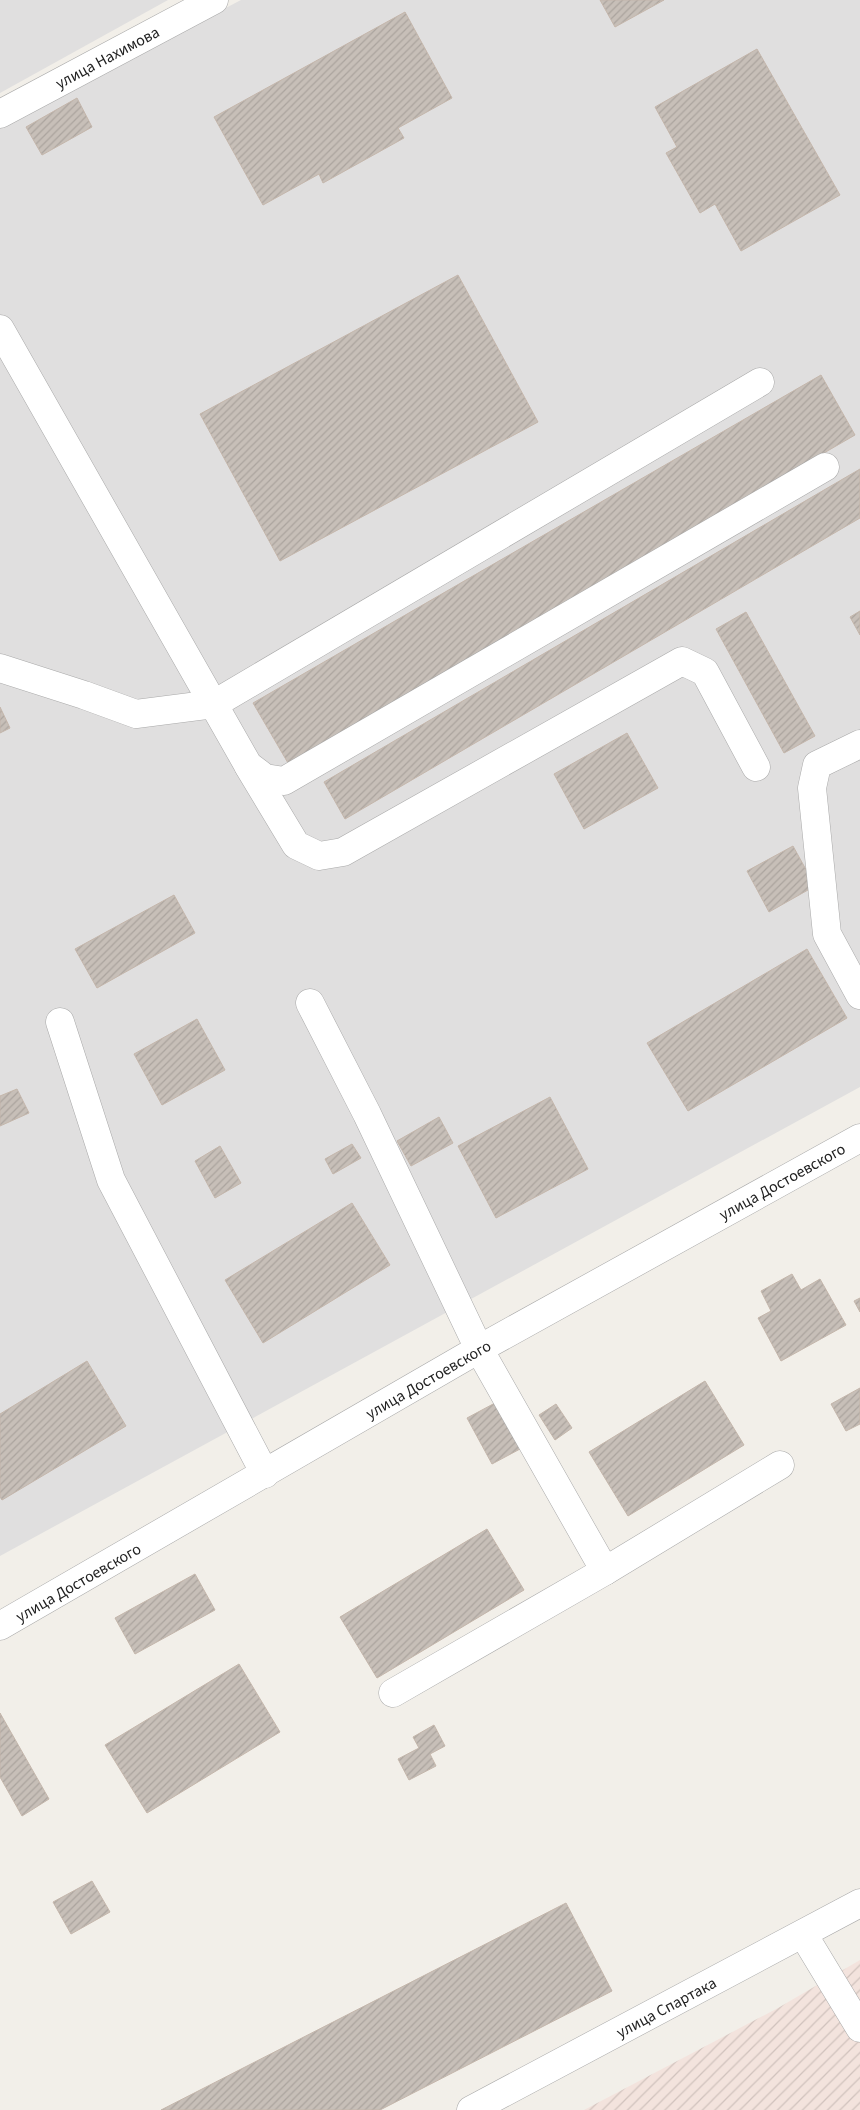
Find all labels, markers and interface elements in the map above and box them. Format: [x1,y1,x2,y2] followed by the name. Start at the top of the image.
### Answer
[52,21,163,95] street label: улица Нахимова
[715,1138,850,1226] street label: улица Достоевского
[362,1335,495,1425] street label: улица Достоевского
[12,1538,145,1628] street label: улица Достоевского
[612,1972,721,2044] street label: улица Спартака

